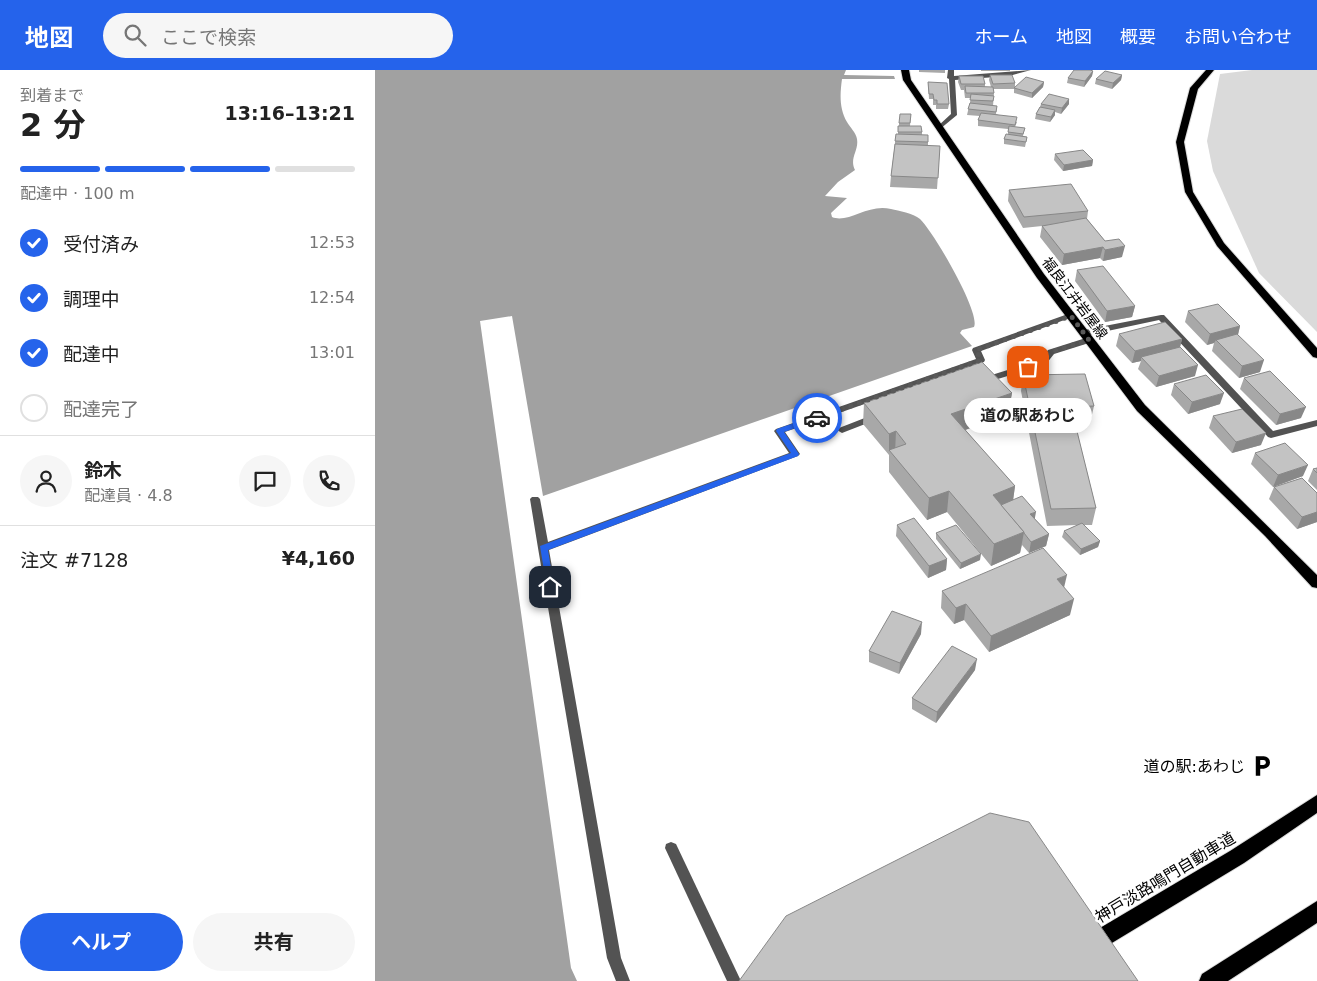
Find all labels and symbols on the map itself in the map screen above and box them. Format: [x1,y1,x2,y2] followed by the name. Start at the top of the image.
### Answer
[1039,254,1111,342] street label: 福良江井岩屋線
[1007,346,1049,388] pin
[792,393,842,443] courier
[964,397,1092,432] callout: 道の駅あわじ
[529,566,571,608] pin
[1249,753,1275,779] parking icon: 道の駅:あわじ
[1144,757,1245,776] place label: 道の駅:あわじ
[1092,828,1239,927] street label: 神戸淡路鳴門自動車道

